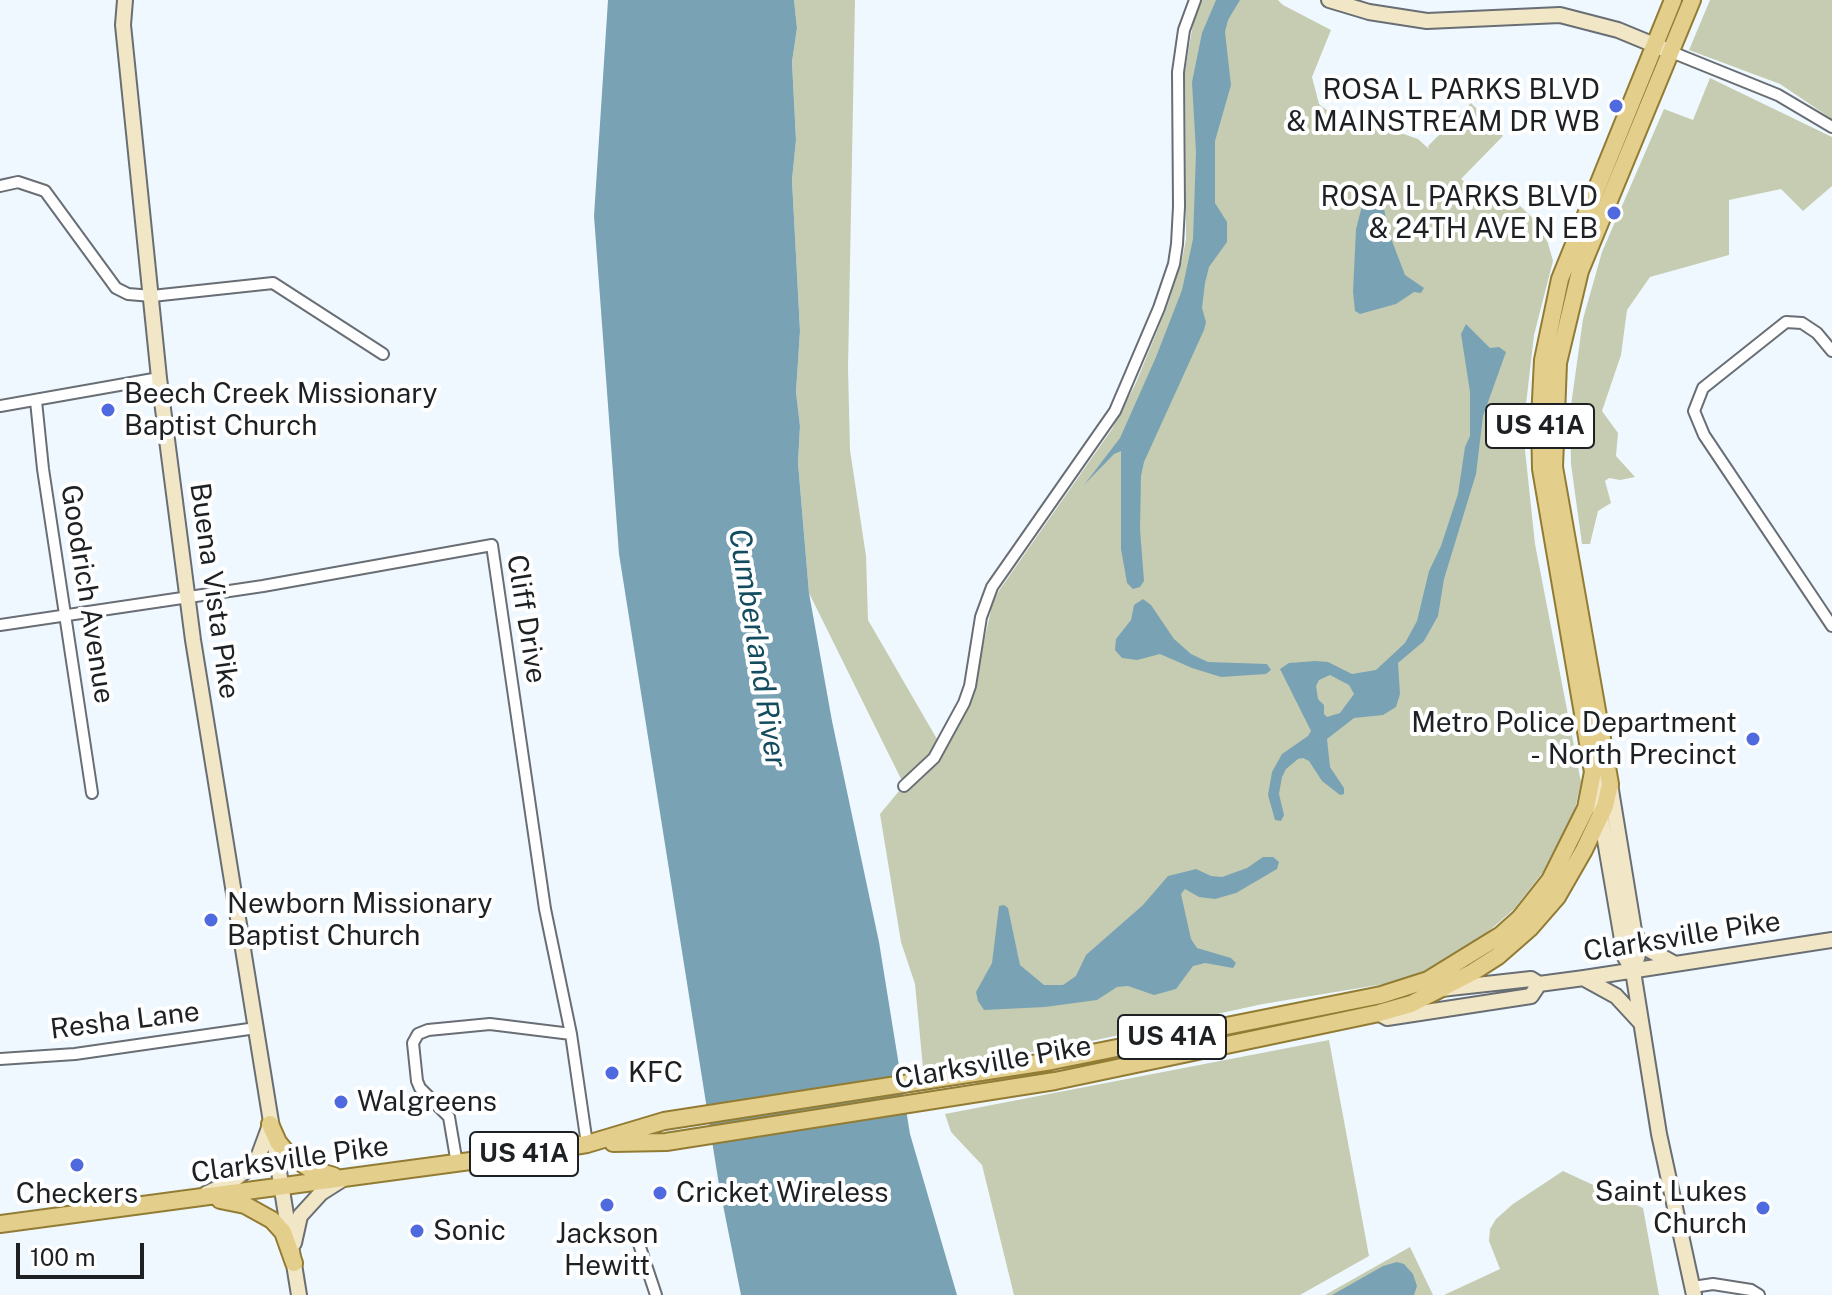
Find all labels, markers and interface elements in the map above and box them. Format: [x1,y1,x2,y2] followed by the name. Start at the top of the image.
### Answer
[1286,73,1600,139] place label: ROSA L PARKS BLVD & MAINSTREAM DR WB
[1607,97,1625,115] marker: ROSA L PARKS BLVD & MAINSTREAM DR WB
[1321,180,1598,246] place label: ROSA L PARKS BLVD & 24TH AVE N EB
[1605,204,1623,222] marker: ROSA L PARKS BLVD & 24TH AVE N EB
[124,377,437,443] place label: Beech Creek Missionary Baptist Church
[99,401,117,419] marker: Beech Creek Missionary Baptist Church
[1486,404,1594,448] road number: US 41A
[182,481,246,701] street label: Buena Vista Pike
[53,482,121,706] street label: Goodrich Avenue
[720,526,794,770] water label: Cumberland River
[499,552,553,686] street label: Cliff Drive
[1411,706,1737,772] place label: Metro Police Department - North Precinct
[1744,730,1762,748] marker: Metro Police Department - North Precinct
[227,887,493,953] place label: Newborn Missionary Baptist Church
[1581,905,1783,969] street label: Clarksville Pike
[202,911,220,929] marker: Newborn Missionary Baptist Church
[49,995,201,1047] street label: Resha Lane
[1118,1015,1226,1059] road number: US 41A
[892,1029,1094,1097] street label: Clarksville Pike
[628,1056,683,1090] place label: KFC
[603,1064,621,1082] marker: KFC
[357,1085,497,1119] place label: Walgreens
[332,1093,350,1111] marker: Walgreens
[189,1130,391,1190] street label: Clarksville Pike
[470,1132,578,1176] road number: US 41A
[68,1156,86,1174] marker: Checkers
[1595,1175,1747,1241] place label: Saint Lukes Church
[676,1176,888,1210] place label: Cricket Wireless
[16,1177,138,1211] place label: Checkers
[651,1184,669,1202] marker: Cricket Wireless
[598,1196,616,1214] marker: Jackson Hewitt
[1754,1199,1772,1217] marker: Saint Lukes Church
[433,1214,506,1248] place label: Sonic
[556,1217,658,1283] place label: Jackson Hewitt
[408,1222,426,1240] marker: Sonic
[20,1227,148,1277] scale bar
[30,1243,96,1271] text: 100 m

